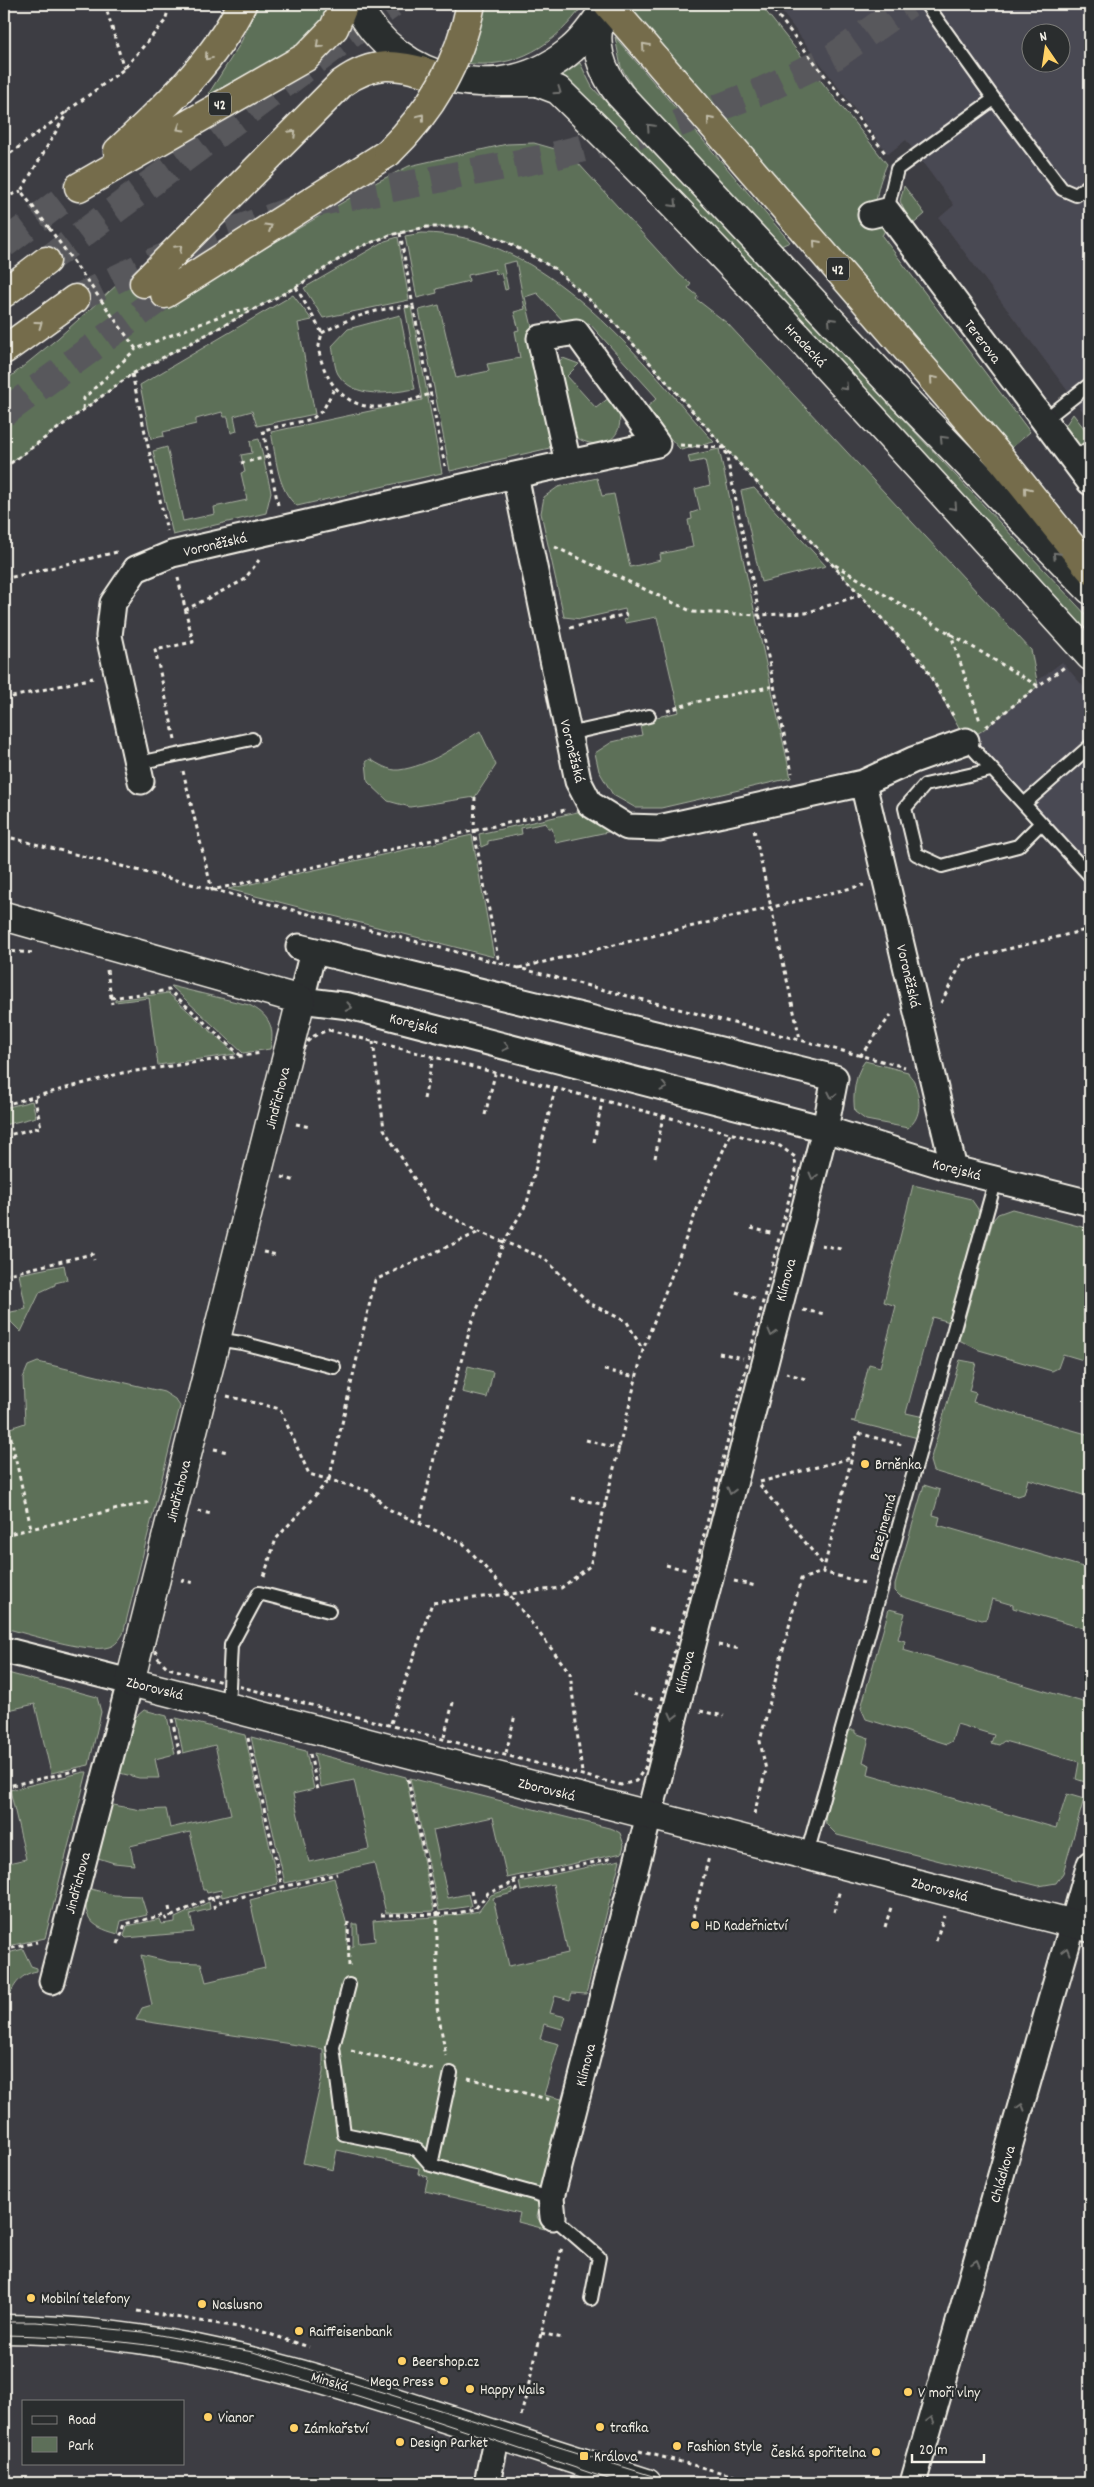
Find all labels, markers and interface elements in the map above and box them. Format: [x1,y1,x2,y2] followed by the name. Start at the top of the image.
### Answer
[1022,22,1072,72] north arrow
[1038,27,1049,48] text: N
[315,39,324,48] one-way arrow
[642,42,651,51] one-way arrow
[205,51,213,60] one-way arrow
[552,85,562,94] one-way arrow
[209,92,231,116] road number: 42
[415,114,423,123] one-way arrow
[706,116,715,125] one-way arrow
[176,121,185,131] one-way arrow
[647,124,656,133] one-way arrow
[287,130,296,139] one-way arrow
[668,199,677,208] one-way arrow
[263,224,272,234] one-way arrow
[812,239,821,248] one-way arrow
[173,245,182,254] one-way arrow
[827,258,849,280] road number: 42
[957,315,1006,370] street label: Tererova
[828,317,837,326] one-way arrow
[778,319,831,374] street label: Hradecká
[33,321,43,330] one-way arrow
[930,376,939,385] one-way arrow
[839,381,848,390] one-way arrow
[940,436,949,445] one-way arrow
[1025,487,1033,496] one-way arrow
[949,501,958,510] one-way arrow
[181,528,250,564] street label: Voroněžská
[1053,552,1062,561] one-way arrow
[553,717,590,786] street label: Voroněžská
[889,942,925,1011] street label: Voroněžská
[345,1001,353,1011] one-way arrow
[387,1008,441,1042] street label: Korejská
[502,1041,511,1052] one-way arrow
[261,1064,298,1132] street label: Jindřichova
[659,1082,667,1092] one-way arrow
[827,1090,838,1099] one-way arrow
[930,1154,984,1188] street label: Korejská
[808,1172,818,1180] one-way arrow
[771,1256,803,1304] street label: Klímova
[767,1329,777,1337] one-way arrow
[875,1455,922,1477] place label: Brněnka
[162,1457,199,1525] street label: Jindřichova
[859,1458,871,1470] marker: Brněnka
[726,1486,737,1495] one-way arrow
[864,1491,904,1563] street label: Bezejmenná
[670,1648,702,1696] street label: Klímova
[124,1672,186,1708] street label: Zborovská
[668,1711,679,1720] one-way arrow
[516,1773,578,1809] street label: Zborovská
[60,1849,98,1917] street label: Jindřichova
[909,1873,971,1909] street label: Zborovská
[705,1916,788,1938] place label: HD Kadeřnictví
[689,1919,701,1931] marker: HD Kadeřnictví
[1060,1947,1071,1955] one-way arrow
[571,2041,603,2089] street label: Klímova
[1016,2104,1026,2112] one-way arrow
[985,2142,1023,2206] street label: Chládkova
[971,2260,981,2268] one-way arrow
[41,2289,131,2311] place label: Mobilní telefony
[25,2292,37,2304] marker: Mobilní telefony
[212,2295,263,2317] place label: Naslusno
[196,2298,208,2310] marker: Naslusno
[309,2322,392,2344] place label: Raiffeisenbank
[293,2325,305,2337] marker: Raiffeisenbank
[412,2352,479,2374] place label: Beershop.cz
[396,2355,408,2367] marker: Beershop.cz
[308,2367,351,2399] street label: Minská
[370,2372,434,2394] place label: Mega Press
[438,2375,450,2387] marker: Mega Press
[480,2380,545,2402] place label: Happy Nails
[464,2383,476,2395] marker: Happy Nails
[918,2383,981,2405] place label: V moři vlny
[902,2386,914,2398] marker: V moři vlny
[22,2400,185,2464] legend
[218,2408,255,2430] place label: Vianor
[68,2410,96,2432] text: Road
[202,2411,214,2423] marker: Vianor
[926,2416,936,2424] one-way arrow
[610,2418,649,2440] place label: trafika
[304,2419,369,2441] place label: Zámkařství
[594,2421,606,2433] marker: trafika
[288,2422,300,2434] marker: Zámkařství
[912,2432,984,2464] scale bar
[410,2433,488,2455] place label: Design Parket
[68,2436,94,2458] text: Park
[394,2436,406,2448] marker: Design Parket
[687,2437,762,2459] place label: Fashion Style
[671,2440,683,2452] marker: Fashion Style
[919,2440,947,2462] text: 20 m
[771,2443,867,2465] place label: Česká spořitelna
[870,2446,882,2458] marker: Česká spořitelna
[594,2447,638,2469] place label: Králova
[578,2450,590,2462] marker: Králova

